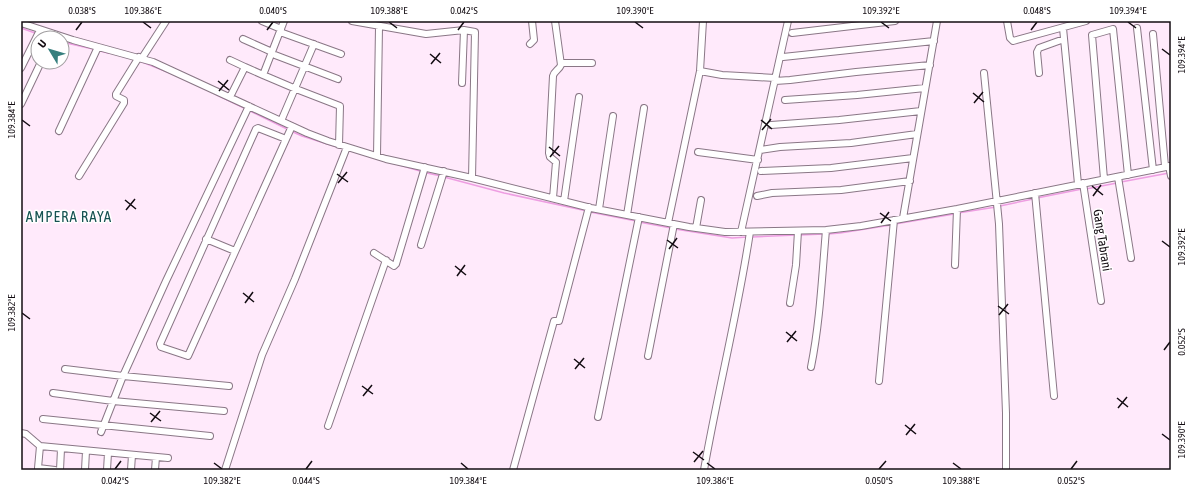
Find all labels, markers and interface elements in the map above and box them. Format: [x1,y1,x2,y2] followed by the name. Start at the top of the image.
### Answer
[68,5,96,16] text: 0.038°S
[125,5,162,16] text: 109.386°E
[259,5,287,16] text: 0.040°S
[371,5,408,16] text: 109.388°E
[450,5,478,16] text: 0.042°S
[617,5,654,16] text: 109.390°E
[863,5,900,16] text: 109.392°E
[1023,5,1051,16] text: 0.048°S
[1110,5,1147,16] text: 109.394°E
[30,30,70,70] north arrow
[1176,36,1187,74] text: 109.394°E
[35,38,49,50] text: U
[6,101,17,139] text: 109.384°E
[26,208,112,225] district label: AMPERA RAYA
[1090,208,1115,272] street label: Gang Tabrani
[1176,228,1187,266] text: 109.392°E
[6,294,17,332] text: 109.382°E
[1176,328,1187,356] text: 0.052°S
[1176,421,1187,459] text: 109.390°E
[101,475,129,486] text: 0.042°S
[204,475,241,486] text: 109.382°E
[292,475,320,486] text: 0.044°S
[450,475,487,486] text: 109.384°E
[697,475,734,486] text: 109.386°E
[865,475,893,486] text: 0.050°S
[943,475,980,486] text: 109.388°E
[1057,475,1085,486] text: 0.052°S

